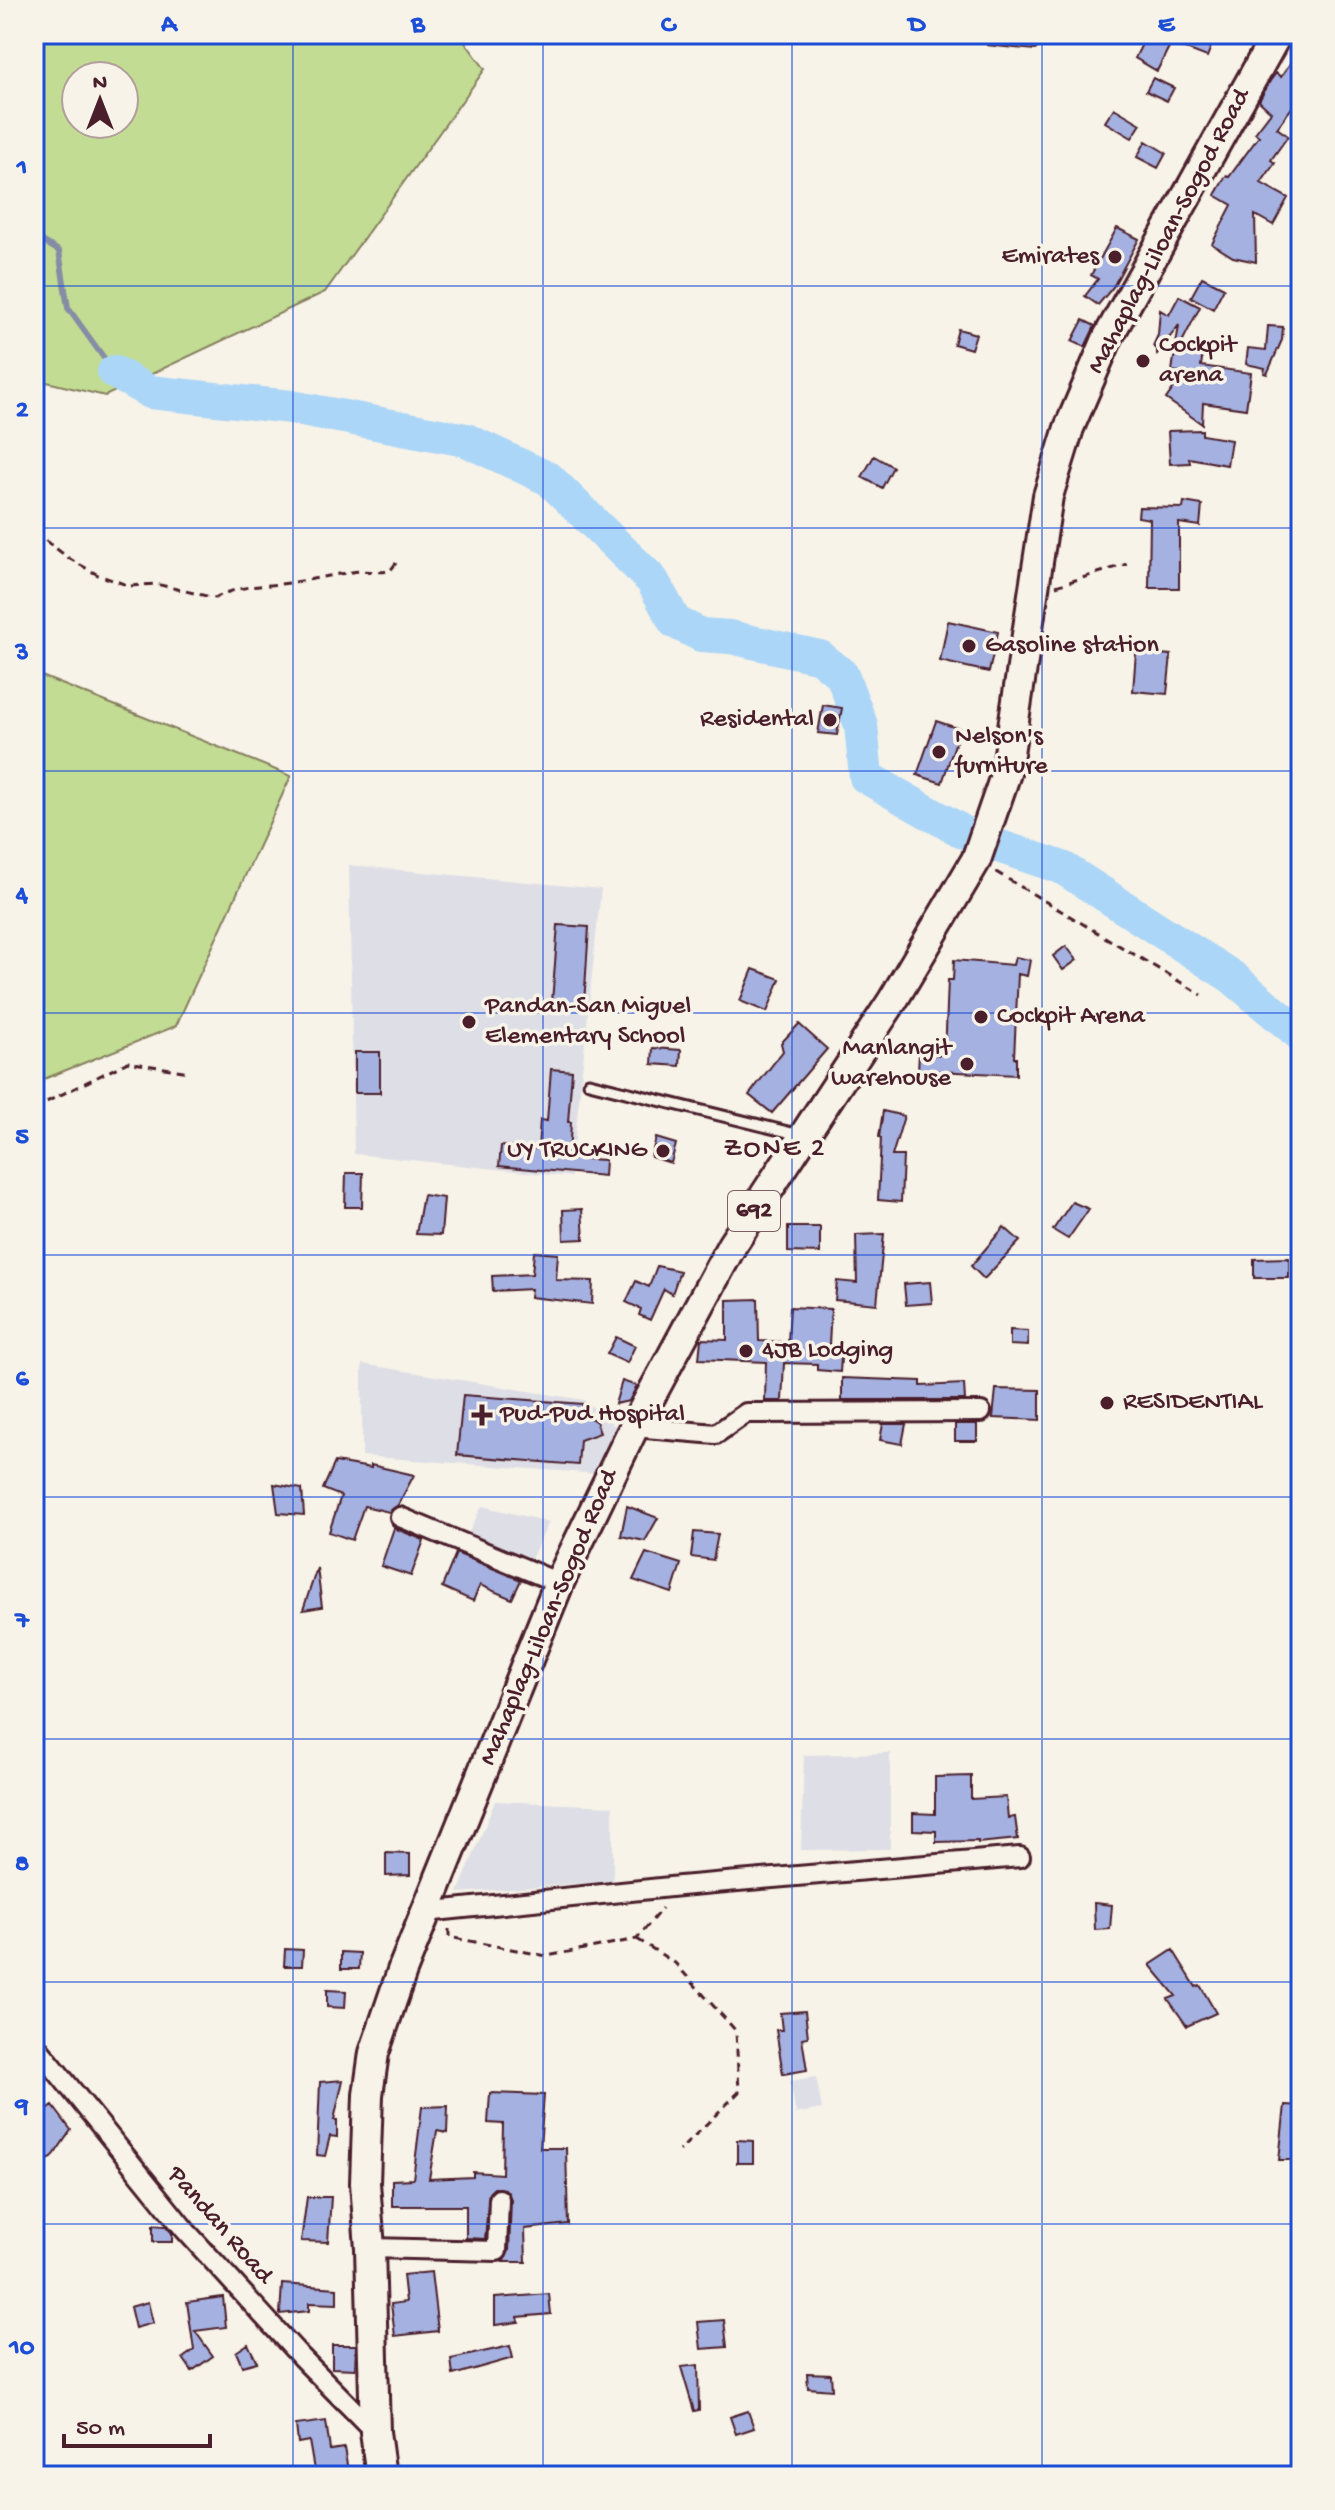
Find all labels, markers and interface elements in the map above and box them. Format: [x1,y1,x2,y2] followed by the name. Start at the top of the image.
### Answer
[160,11,178,42] text: A
[410,11,426,42] text: B
[661,11,678,42] text: C
[907,11,927,42] text: D
[1158,11,1176,42] text: E
[60,60,140,140] north arrow
[93,71,107,97] text: N
[1082,83,1259,380] street label: Mahaplag-Liloan-Sogod Road
[16,154,27,185] text: 1
[1001,242,1100,273] place label: Emirates
[1106,248,1124,266] marker: Emirates
[1159,331,1238,392] place label: Cockpit arena
[1134,352,1152,370] marker: Cockpit arena
[16,396,29,427] text: 2
[985,631,1160,662] place label: Gasoline station
[960,637,978,655] marker: Gasoline station
[14,639,29,670] text: 3
[700,705,814,736] place label: Residental
[821,711,839,729] marker: Residental
[954,722,1048,783] place label: Nelson's furniture
[930,743,948,761] marker: Nelson's furniture
[15,881,29,912] text: 4
[484,992,691,1053] place label: Pandan-San Miguel Elementary School
[997,1002,1147,1033] place label: Cockpit Arena
[972,1008,990,1026] marker: Cockpit Arena
[460,1013,478,1031] marker: Pandan-San Miguel Elementary School
[831,1034,953,1095] place label: Manlangit warehouse
[958,1055,976,1073] marker: Manlangit warehouse
[15,1123,29,1154] text: 5
[723,1133,827,1166] district label: ZONE 2
[507,1136,649,1167] place label: UY TRUCKING
[654,1142,672,1160] marker: UY TRUCKING
[728,1191,780,1231] road number: 692
[762,1336,893,1367] place label: 4JB Lodging
[737,1342,755,1360] marker: 4JB Lodging
[15,1365,29,1396] text: 6
[1123,1388,1264,1419] place label: RESIDENTIAL
[1098,1394,1116,1412] marker: RESIDENTIAL
[499,1400,685,1431] place label: Pud-Pud Hospital
[471,1404,493,1426] marker: Pud-Pud Hospital
[474,1464,627,1770] street label: Mahaplag-Liloan-Sogod Road
[13,1607,30,1638] text: 7
[15,1850,29,1881] text: 8
[13,2092,29,2123] text: 9
[159,2160,280,2293] street label: Pandan Road
[8,2334,35,2365] text: 10
[64,2398,210,2448] scale bar
[76,2415,125,2444] text: 50 m

